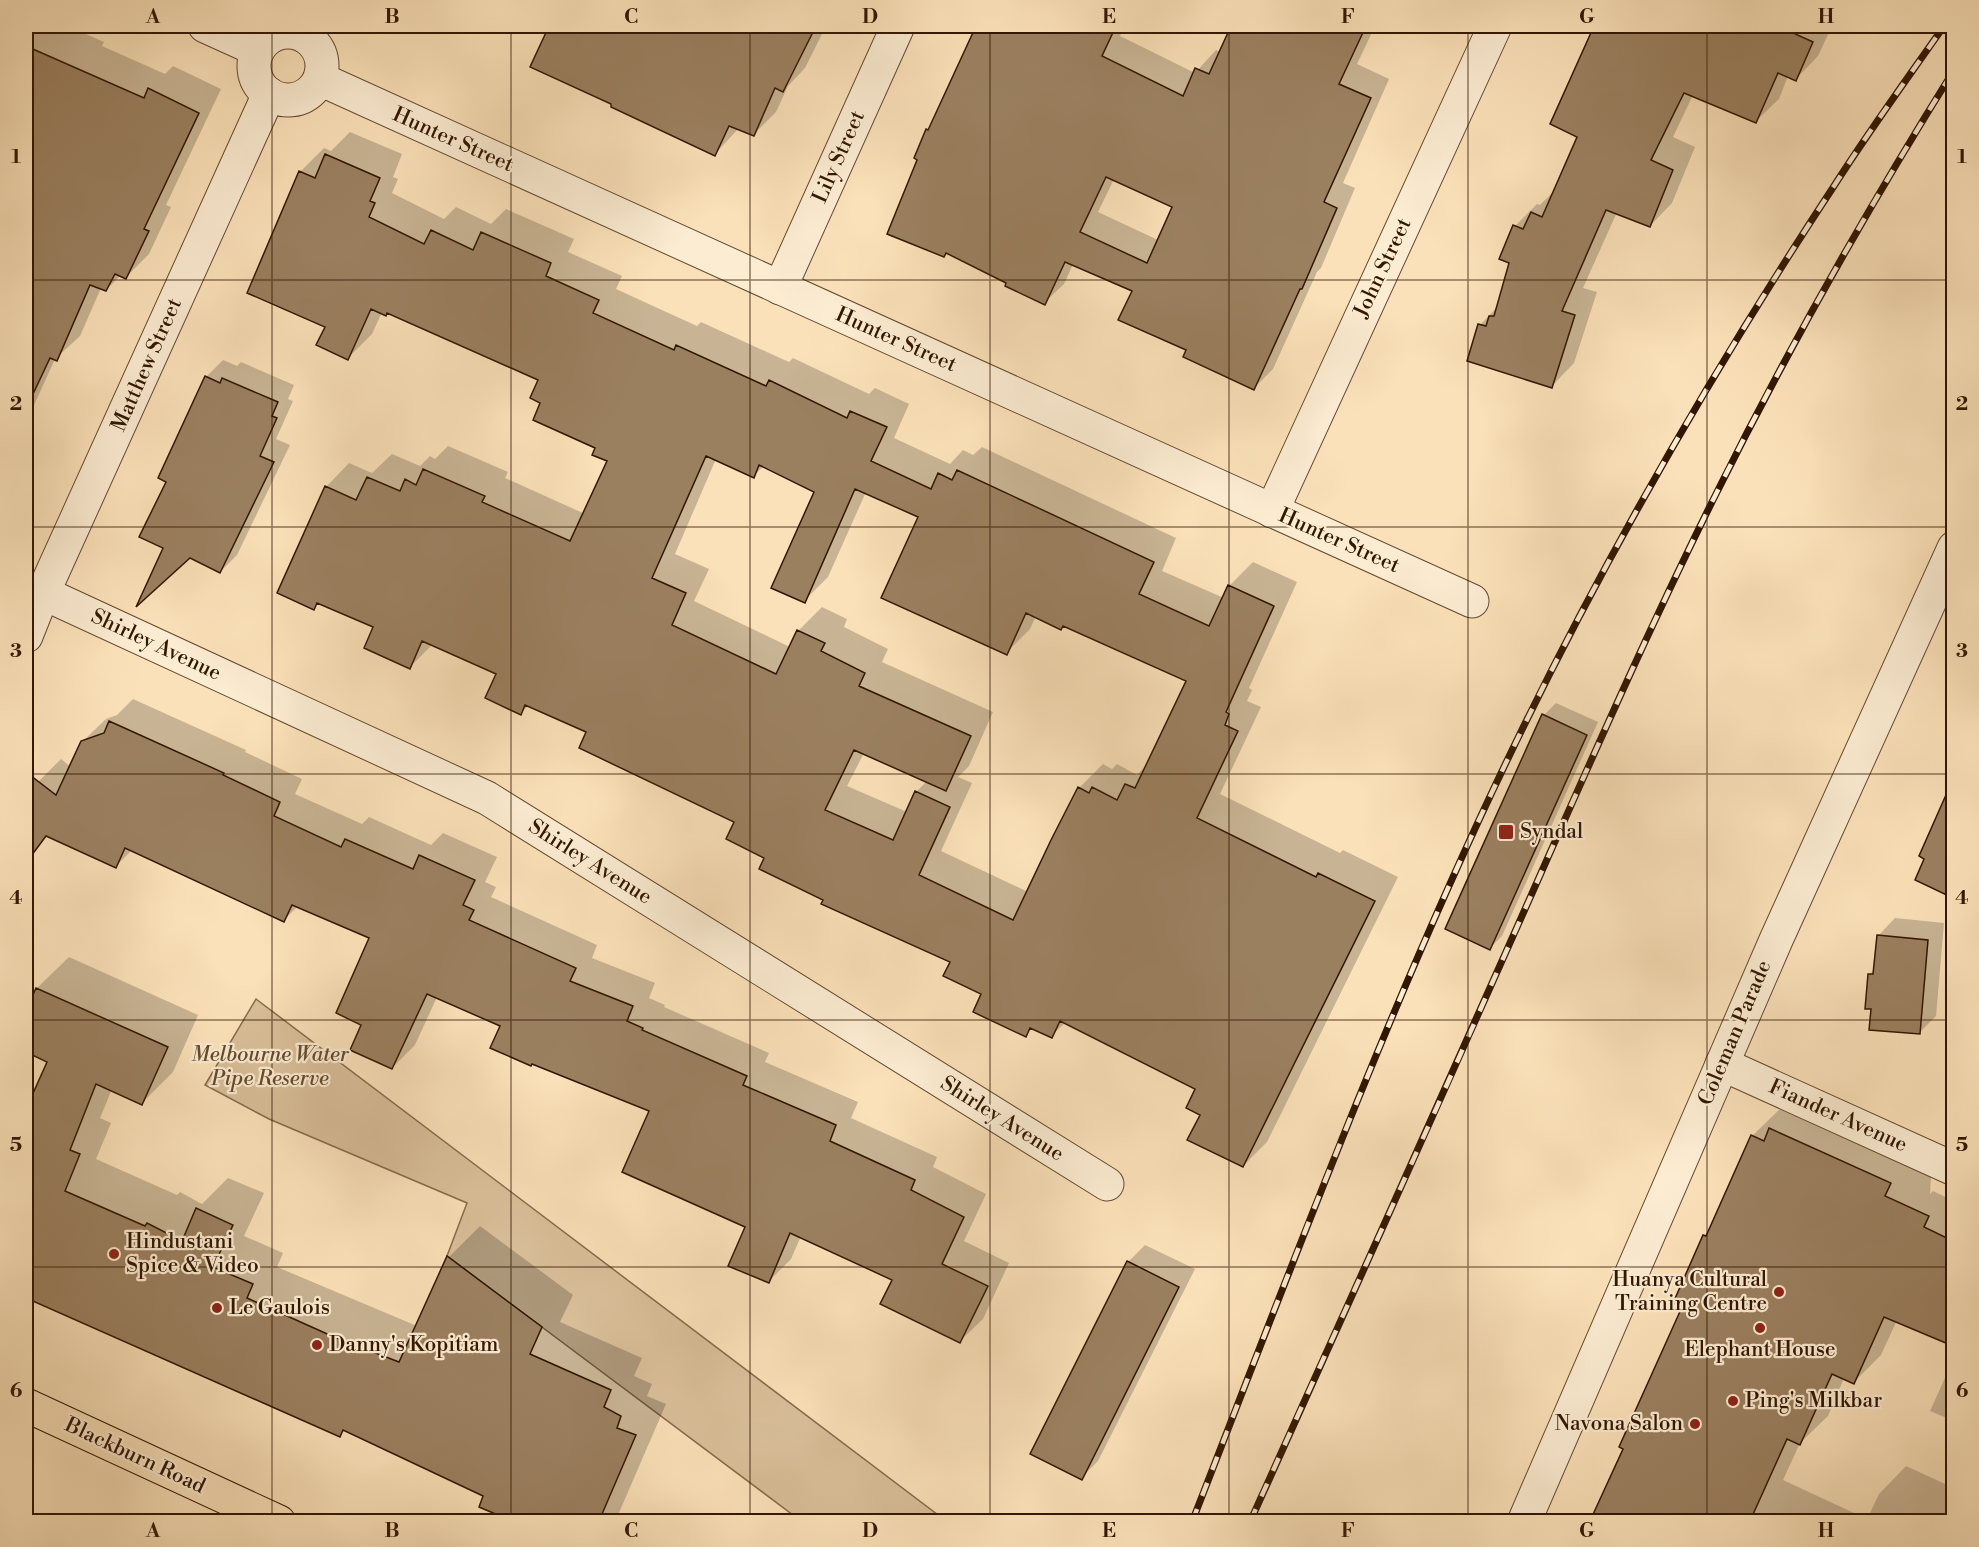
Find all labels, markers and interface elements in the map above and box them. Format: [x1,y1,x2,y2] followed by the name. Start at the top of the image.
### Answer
[145,5,161,30] text: A
[384,5,400,30] text: B
[624,5,638,30] text: C
[862,5,878,30] text: D
[1102,5,1116,30] text: E
[1341,5,1355,30] text: F
[1579,5,1595,30] text: G
[1818,5,1835,30] text: H
[389,102,518,178] street label: Hunter Street
[807,106,871,207] street label: Lily Street
[11,145,21,170] text: 1
[1957,145,1967,170] text: 1
[1348,213,1418,323] street label: John Street
[106,294,188,436] street label: Matthew Street
[832,302,961,378] street label: Hunter Street
[10,392,22,417] text: 2
[1956,392,1968,417] text: 2
[1275,503,1404,579] street label: Hunter Street
[87,603,225,687] street label: Shirley Avenue
[10,639,22,664] text: 3
[1956,639,1968,664] text: 3
[523,814,657,910] street label: Shirley Avenue
[1520,819,1583,845] place label: Syndal
[1497,823,1515,841] marker: Syndal
[9,886,23,911] text: 4
[1955,886,1969,911] text: 4
[1693,957,1777,1109] street label: Coleman Parade
[191,1042,350,1092] park label: Melbourne Water Pipe Reserve
[935,1071,1069,1167] street label: Shirley Avenue
[1765,1074,1911,1158] street label: Fiander Avenue
[10,1133,22,1158] text: 5
[1956,1133,1968,1158] text: 5
[126,1229,259,1279] place label: Hindustani Spice & Video
[107,1247,121,1261] marker: Hindustani Spice & Video
[1612,1267,1767,1317] place label: Huanya Cultural Training Centre
[1772,1285,1786,1299] marker: Huanya Cultural Training Centre
[229,1295,330,1321] place label: Le Gaulois
[210,1301,224,1315] marker: Le Gaulois
[1753,1321,1767,1335] marker: Elephant House
[329,1332,498,1358] place label: Danny's Kopitiam
[1684,1337,1836,1363] place label: Elephant House
[310,1338,324,1352] marker: Danny's Kopitiam
[10,1379,23,1404] text: 6
[1956,1379,1969,1404] text: 6
[1745,1388,1882,1414] place label: Ping's Milkbar
[1726,1394,1740,1408] marker: Ping's Milkbar
[1555,1411,1683,1437] place label: Navona Salon
[60,1412,209,1500] street label: Blackburn Road
[1688,1417,1702,1431] marker: Navona Salon
[145,1519,161,1544] text: A
[384,1519,400,1544] text: B
[624,1519,638,1544] text: C
[862,1519,878,1544] text: D
[1102,1519,1116,1544] text: E
[1341,1519,1355,1544] text: F
[1579,1519,1595,1544] text: G
[1818,1519,1835,1544] text: H

